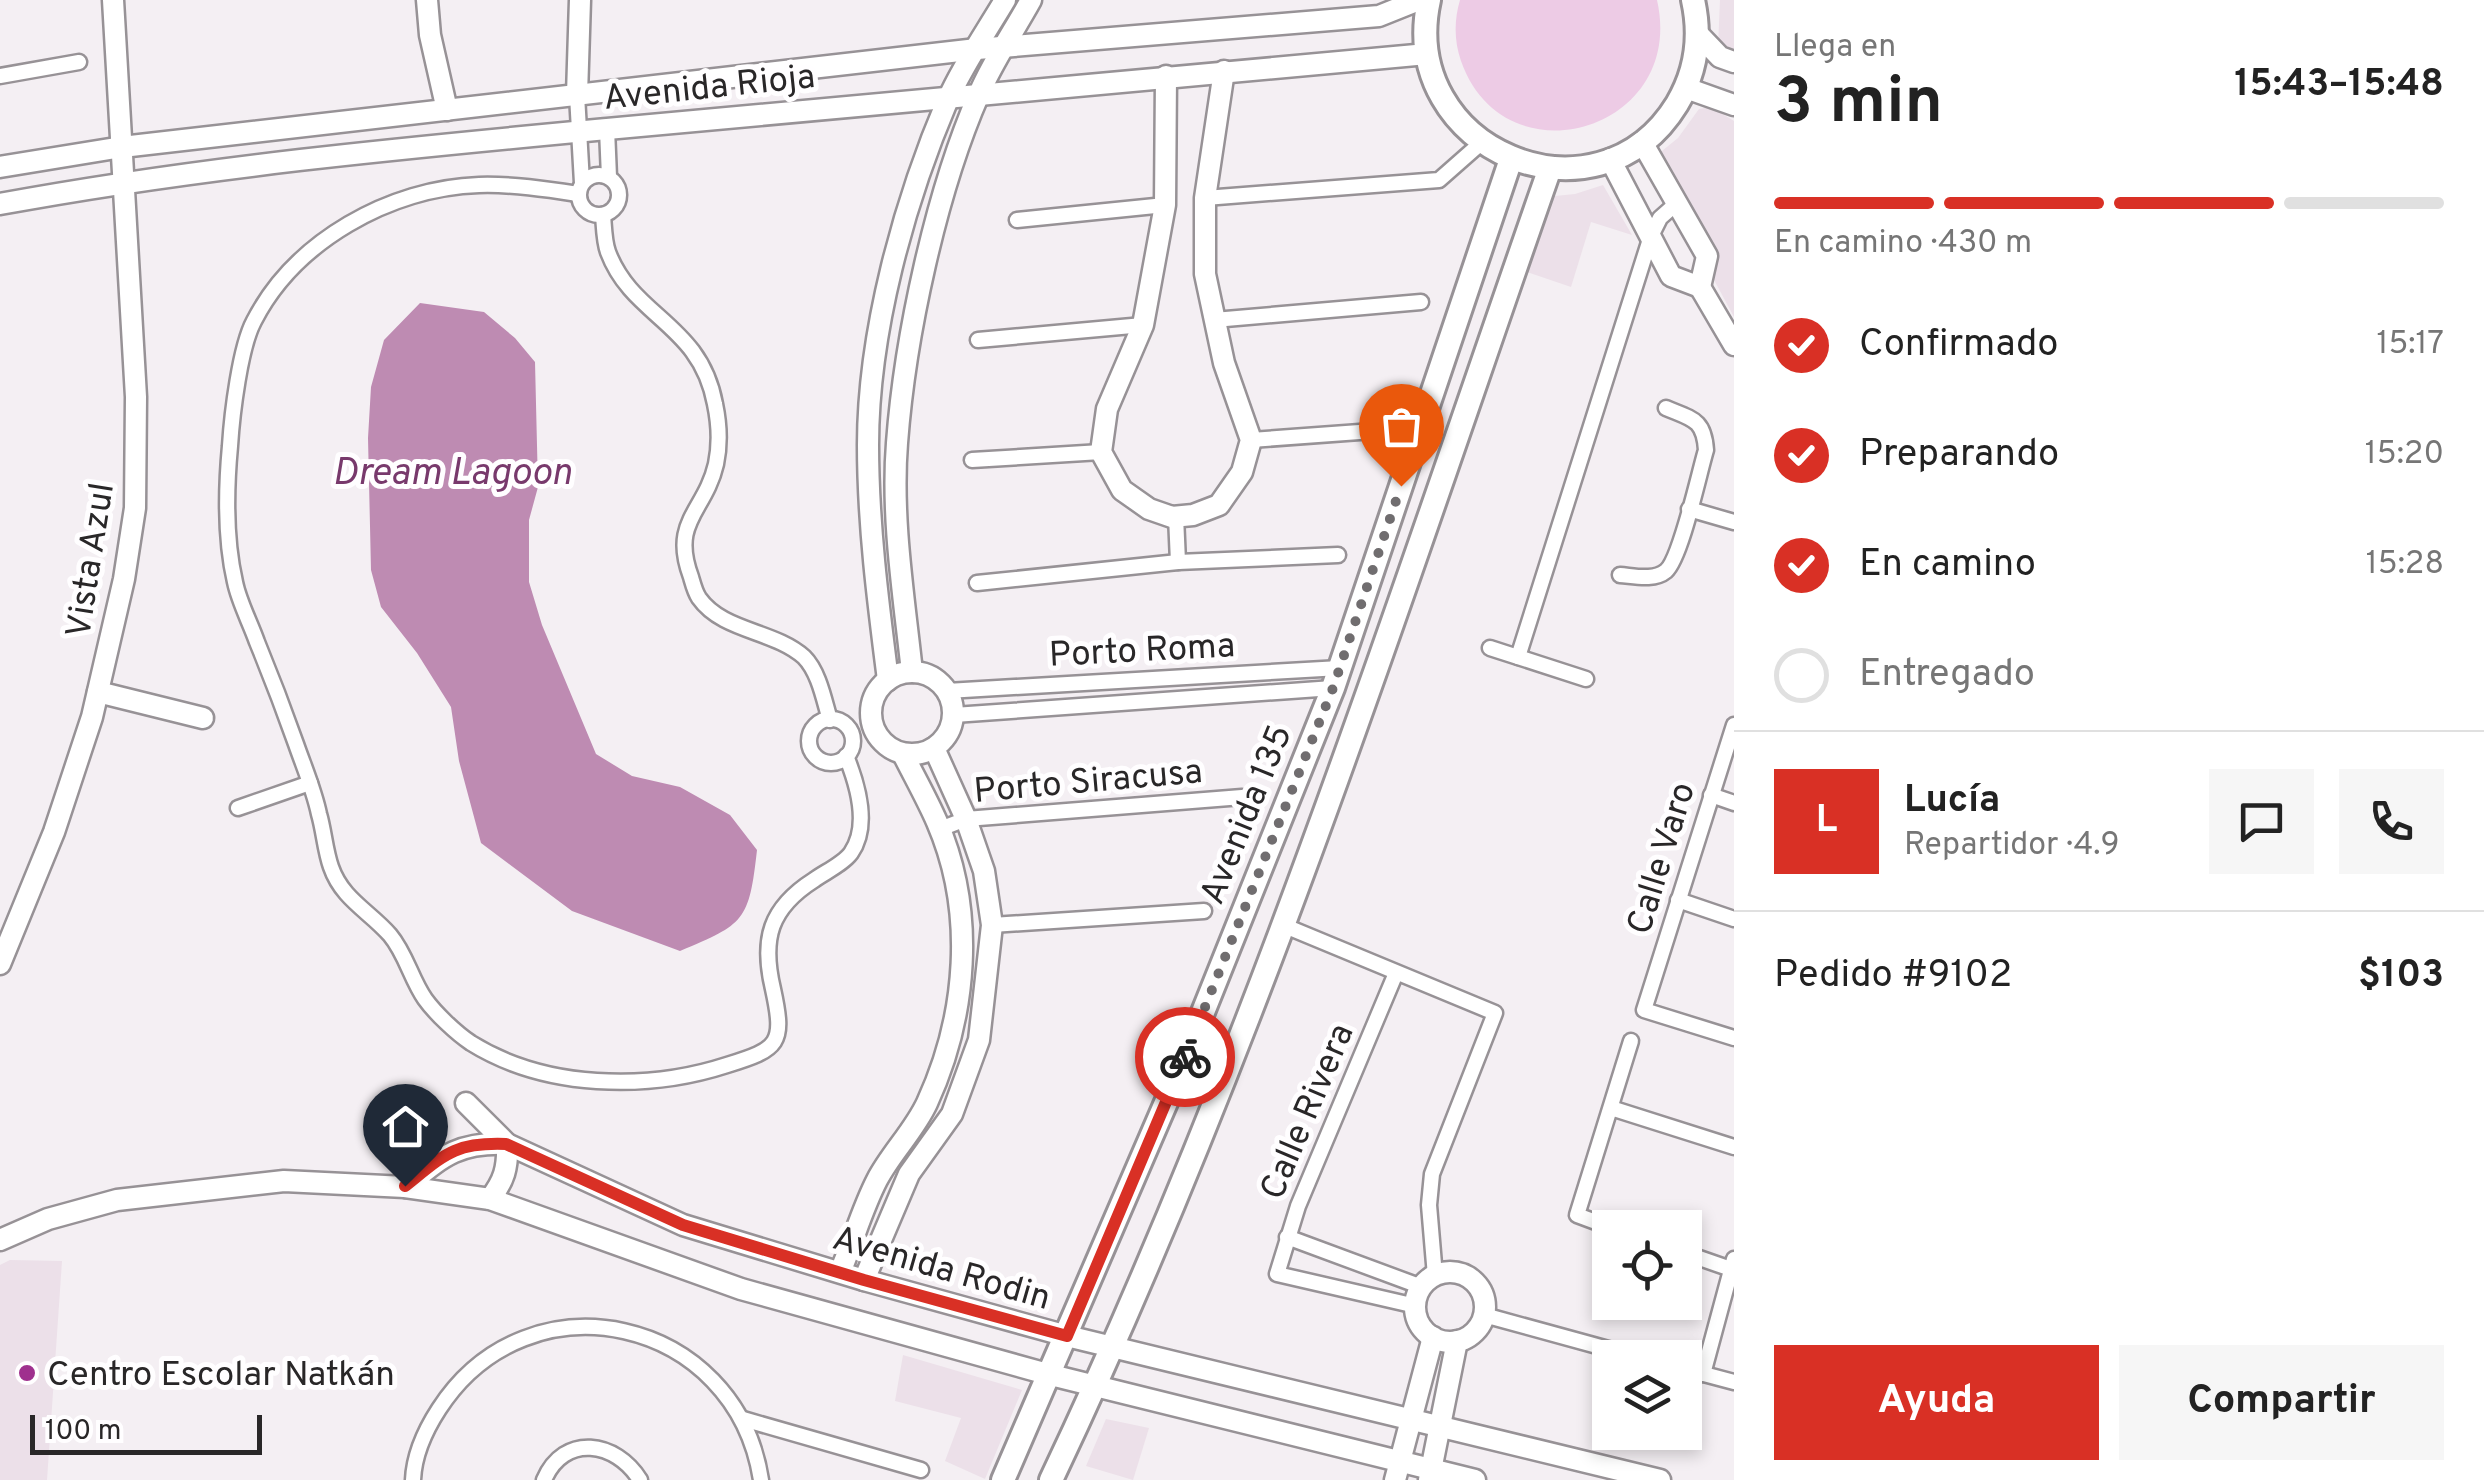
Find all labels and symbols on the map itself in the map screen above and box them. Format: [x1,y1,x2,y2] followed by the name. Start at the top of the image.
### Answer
[601,56,817,122] street label: Avenida Rioja
[1359,384,1444,487] pin
[332,450,572,499] water label: Dream Lagoon
[58,480,126,641] street label: Vista Azul
[1048,625,1236,679] street label: Porto Roma
[1192,719,1304,911] street label: Avenida 135
[972,751,1204,815] street label: Porto Siracusa
[1619,778,1707,940] street label: Calle Varo
[1135,1007,1235,1107] courier
[1252,1018,1366,1207] street label: Calle Rivera
[363,1084,448,1187] pin
[827,1218,1055,1322] street label: Avenida Rodin
[47,1354,395,1398] place label: Centro Escolar Natkán
[16,1362,38,1384] marker: Centro Escolar Natkán
[30,1410,262,1454] scale bar

